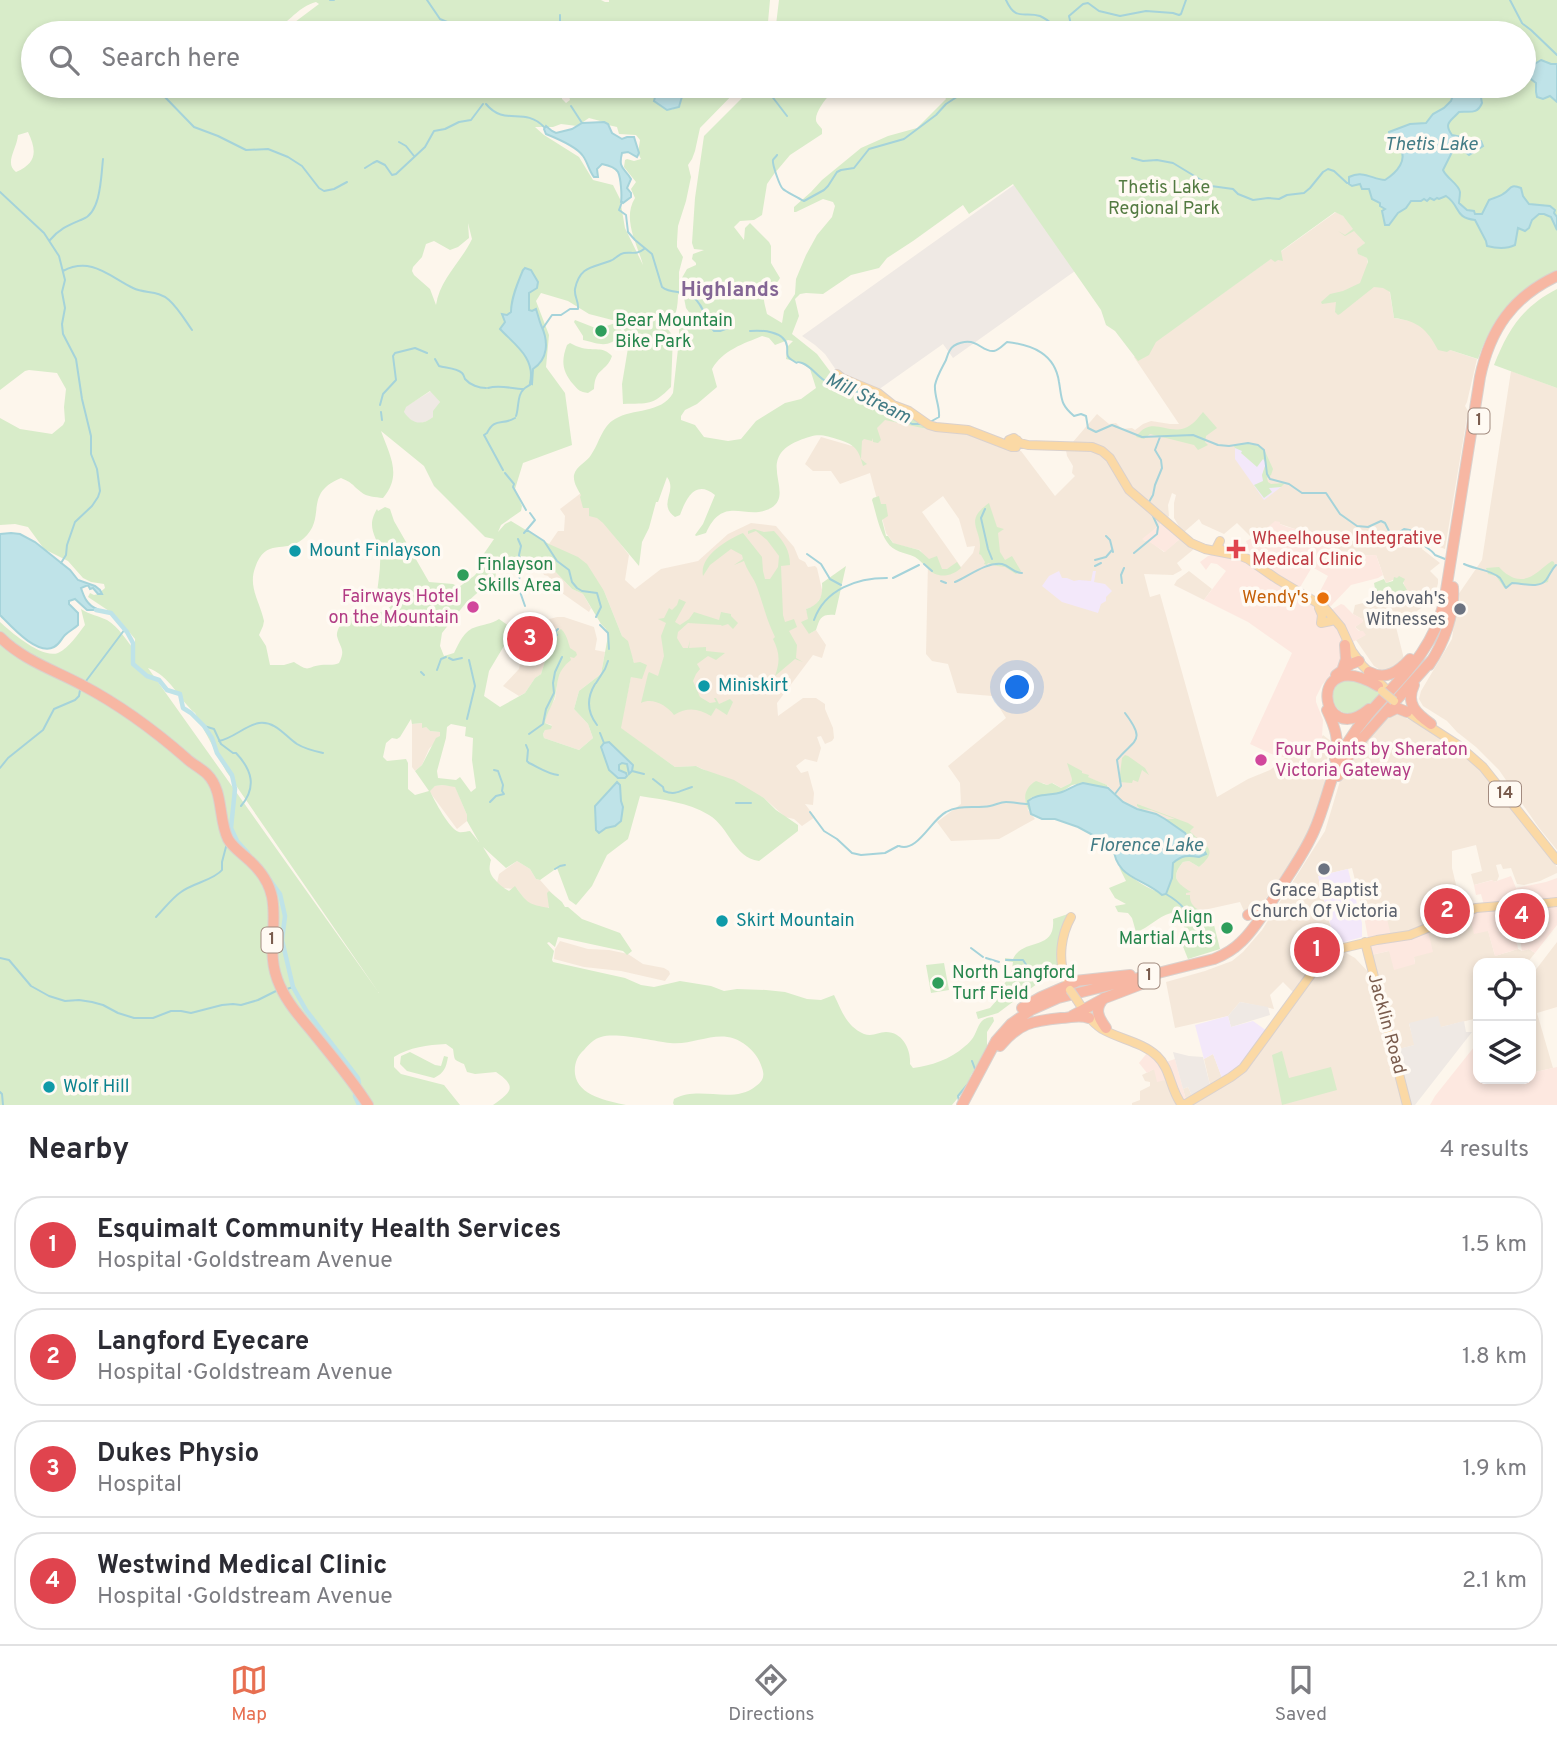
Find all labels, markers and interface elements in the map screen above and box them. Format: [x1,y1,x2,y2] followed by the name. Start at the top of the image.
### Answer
[21,21,1536,98] search box
[45,41,83,79] icon: search
[101,43,240,76] text: Search here
[1384,133,1478,157] water label: Thetis Lake
[1108,177,1220,221] park label: Thetis Lake Regional Park
[681,277,779,304] district label: Highlands
[615,310,733,354] place label: Bear Mountain Bike Park
[593,323,609,339] marker: Bear Mountain Bike Park
[821,368,915,430] water label: Mill Stream
[1468,408,1490,434] road number: 1
[1252,528,1442,572] place label: Wheelhouse Integrative Medical Clinic
[1226,539,1246,559] marker: Wheelhouse Integrative Medical Clinic
[309,540,441,563] place label: Mount Finlayson
[287,543,303,559] marker: Mount Finlayson
[477,554,561,598] place label: Finlayson Skills Area
[455,567,471,583] marker: Finlayson Skills Area
[328,586,459,630] place label: Fairways Hotel on the Mountain
[1242,587,1309,610] place label: Wendy's
[1365,588,1446,632] place label: Jehovah's Witnesses
[1315,590,1331,606] marker: Wendy's
[465,599,481,615] marker: Fairways Hotel on the Mountain
[1452,601,1468,617] marker: Jehovah's Witnesses
[507,613,553,665] pin: 3
[1000,670,1034,704] your location
[718,675,788,698] place label: Miniskirt
[696,678,712,694] marker: Miniskirt
[1275,739,1468,783] place label: Four Points by Sheraton Victoria Gateway
[1253,752,1269,768] marker: Four Points by Sheraton Victoria Gateway
[1489,782,1521,806] road number: 14
[1089,834,1203,858] water label: Florence Lake
[1316,861,1332,877] marker: Grace Baptist Church Of Victoria
[1250,880,1398,924] place label: Grace Baptist Church Of Victoria
[1424,885,1470,937] pin: 2
[1499,890,1545,942] pin: 4
[1119,907,1213,951] place label: Align Martial Arts
[736,910,855,933] place label: Skirt Mountain
[714,913,730,929] marker: Skirt Mountain
[1219,920,1235,936] marker: Align Martial Arts
[1294,924,1340,976] pin: 1
[262,928,282,952] road number: 1
[1473,958,1536,1084] map controls
[1473,958,1536,1021] button: locate
[952,962,1075,1006] place label: North Langford Turf Field
[1138,964,1160,988] road number: 1
[1362,971,1410,1077] street label: Jacklin Road
[930,975,946,991] marker: North Langford Turf Field
[1473,1021,1536,1084] button: layers
[63,1076,129,1099] place label: Wolf Hill
[41,1079,57,1095] marker: Wolf Hill
[28,1132,129,1169] text: Nearby
[1440,1136,1529,1165] text: 4 results
[97,1214,561,1247] text: Esquimalt Community Health Services
[48,1231,58,1260] text: 1
[1462,1231,1527,1260] text: 1.5 km
[97,1247,393,1276] text: Hospital · Goldstream Avenue
[97,1326,309,1359] text: Langford Eyecare
[46,1343,60,1372] text: 2
[1462,1343,1527,1372] text: 1.8 km
[97,1359,393,1388] text: Hospital · Goldstream Avenue
[97,1438,259,1471] text: Dukes Physio
[46,1455,60,1484] text: 3
[1462,1455,1527,1484] text: 1.9 km
[97,1471,182,1500] text: Hospital
[97,1550,387,1583] text: Westwind Medical Clinic
[46,1567,60,1596] text: 4
[1462,1567,1527,1596] text: 2.1 km
[97,1583,393,1612] text: Hospital · Goldstream Avenue
[230,1661,268,1727] tab: Map
[728,1661,815,1727] tab: Directions
[1275,1661,1327,1727] tab: Saved

